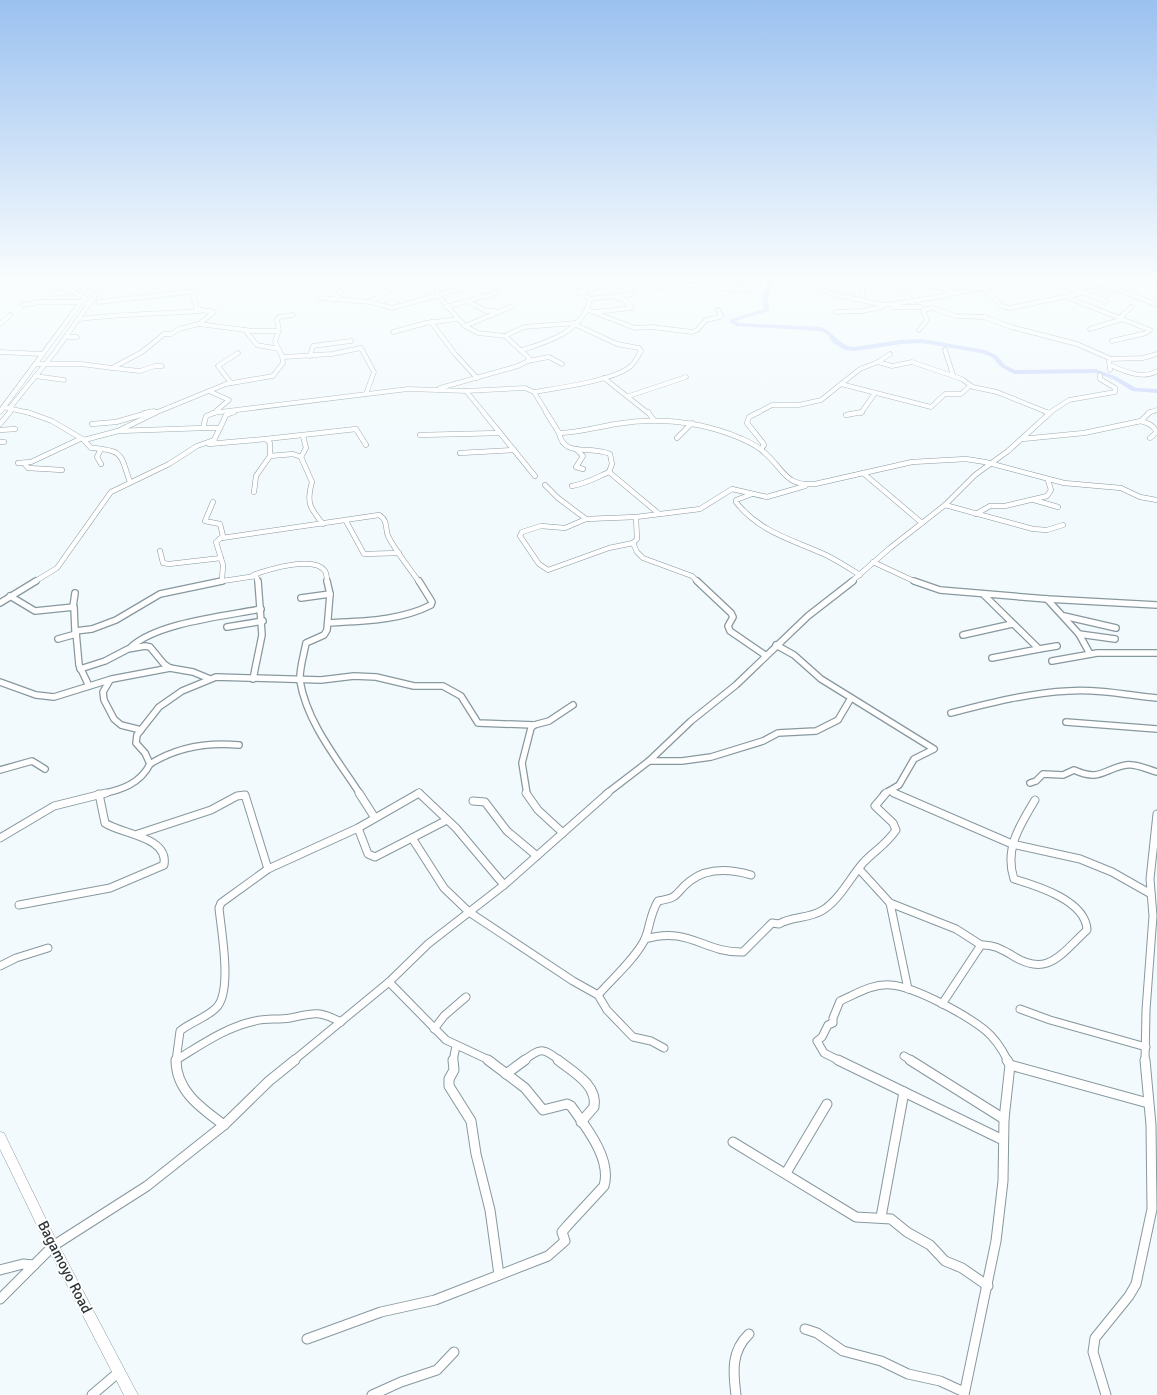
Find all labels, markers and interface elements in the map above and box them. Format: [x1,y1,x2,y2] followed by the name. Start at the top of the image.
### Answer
[34,1218,96,1316] street label: Bagamoyo Road

